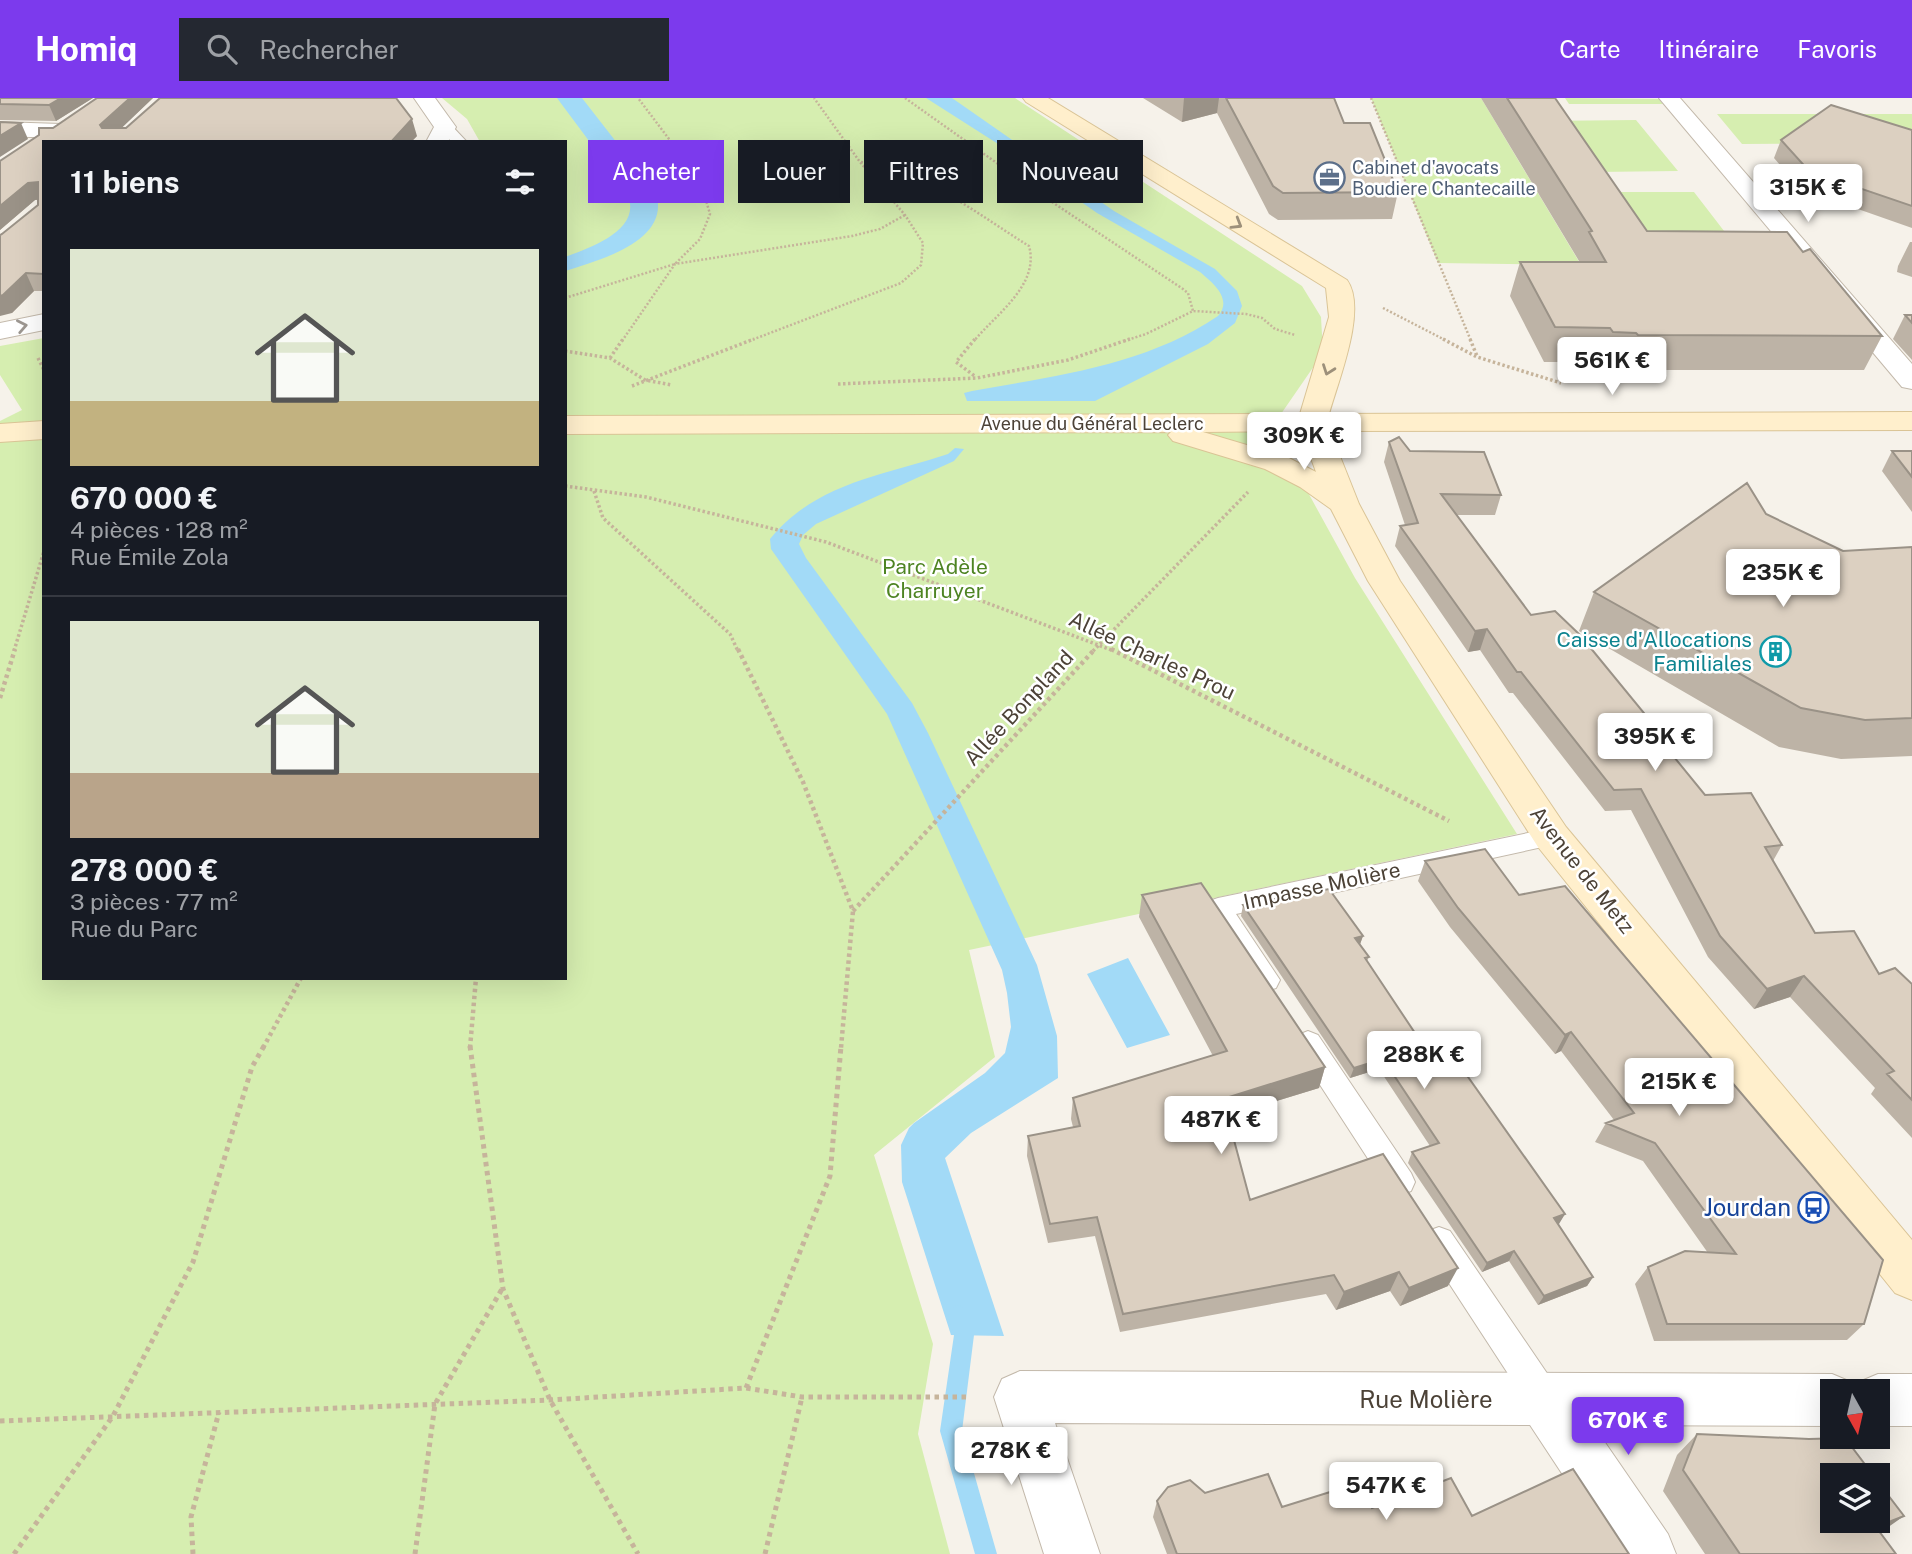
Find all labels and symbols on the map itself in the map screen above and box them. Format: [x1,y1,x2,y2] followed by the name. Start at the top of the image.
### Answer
[1352,157,1536,199] place label: Cabinet d'avocats Boudiere Chantecaille
[1312,161,1346,195] office icon: Cabinet d'avocats Boudiere Chantecaille
[1751,164,1865,224] pin: 315K €
[1230,215,1243,228] one-way arrow
[16,320,28,335] one-way arrow
[1555,338,1669,397] pin: 561K €
[1322,363,1336,375] one-way arrow
[1247,412,1361,472] pin: 309K €
[980,413,1204,434] street label: Avenue du Général Leclerc
[1726,550,1840,609] pin: 235K €
[882,554,988,603] park label: Parc Adèle Charruyer
[1065,606,1239,705] street label: Allée Charles Prou
[1557,627,1752,676] place label: Caisse d'Allocations Familiales
[1758,635,1792,669] building icon: Caisse d'Allocations Familiales
[959,645,1078,771] street label: Allée Bonpland
[1598,714,1712,773] pin: 395K €
[1525,801,1640,938] street label: Avenue de Metz
[1241,857,1403,914] street label: Impasse Molière
[1367,1032,1481,1091] pin: 288K €
[1622,1058,1736,1118] pin: 215K €
[1164,1096,1278,1156] pin: 487K €
[1797,1191,1831,1225] bus stop icon: Jourdan
[1703,1193,1791,1221] place label: Jourdan
[1820,1379,1890,1449] north arrow
[1359,1385,1493,1413] street label: Rue Molière
[1571,1398,1685,1457] pin: 670K €
[954,1428,1068,1487] pin: 278K €
[1329,1462,1443,1522] pin: 547K €

